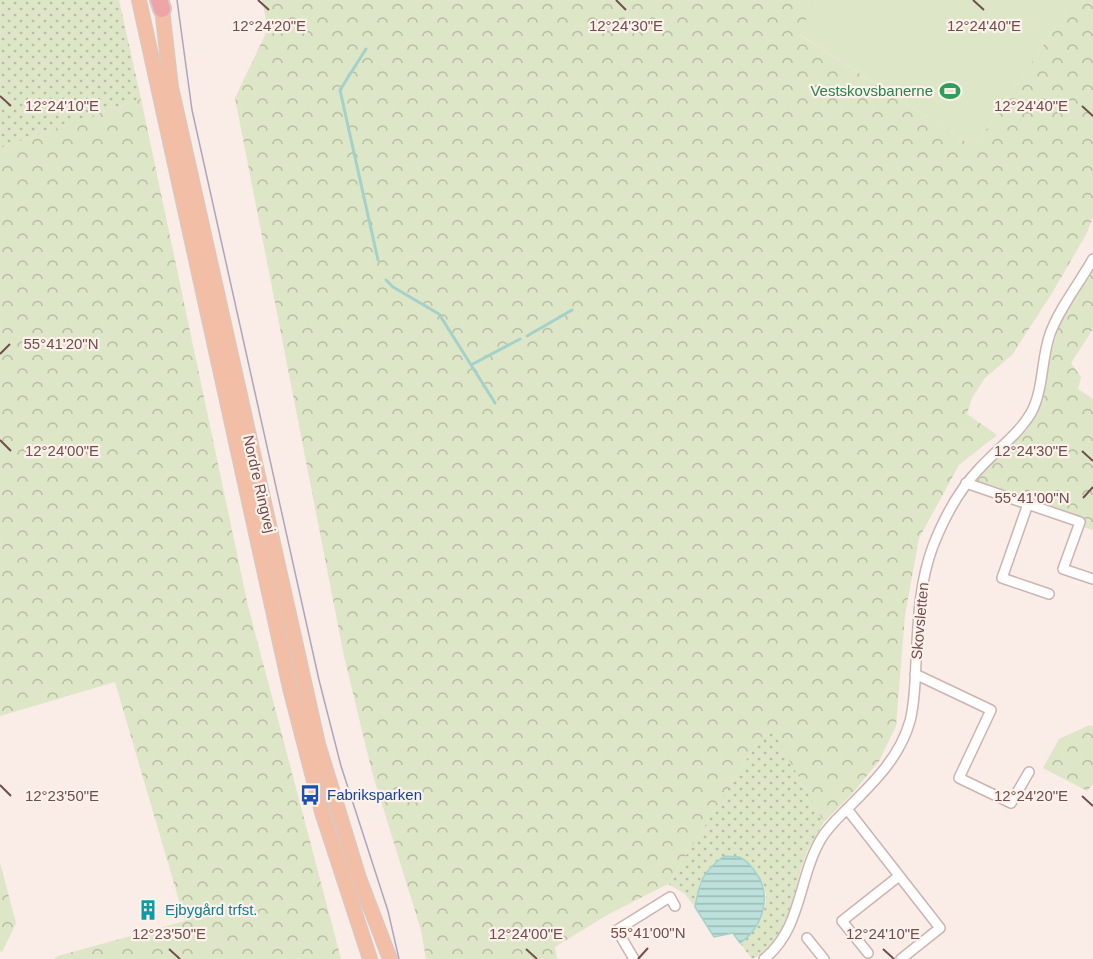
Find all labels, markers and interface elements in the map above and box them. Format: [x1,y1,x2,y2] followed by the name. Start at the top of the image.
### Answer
[232,17,306,34] text: 12°24'20"E
[589,17,663,34] text: 12°24'30"E
[947,17,1021,34] text: 12°24'40"E
[938,79,962,103] sports icon: Vestskovsbanerne
[810,82,933,99] place label: Vestskovsbanerne
[25,97,99,114] text: 12°24'10"E
[994,97,1068,114] text: 12°24'40"E
[23,335,99,352] text: 55°41'20"N
[240,433,279,535] street label: Nordre Ringvej
[25,442,99,459] text: 12°24'00"E
[994,442,1068,459] text: 12°24'30"E
[994,489,1070,506] text: 55°41'00"N
[908,582,931,660] street label: Skovsletten
[298,783,322,807] bus stop icon: Fabriksparken
[327,786,422,803] place label: Fabriksparken
[25,787,99,804] text: 12°23'50"E
[994,787,1068,804] text: 12°24'20"E
[136,898,160,922] building icon: Ejbygård trfst.
[165,901,258,918] place label: Ejbygård trfst.
[610,924,686,941] text: 55°41'00"N
[132,925,206,942] text: 12°23'50"E
[489,925,563,942] text: 12°24'00"E
[846,925,920,942] text: 12°24'10"E

